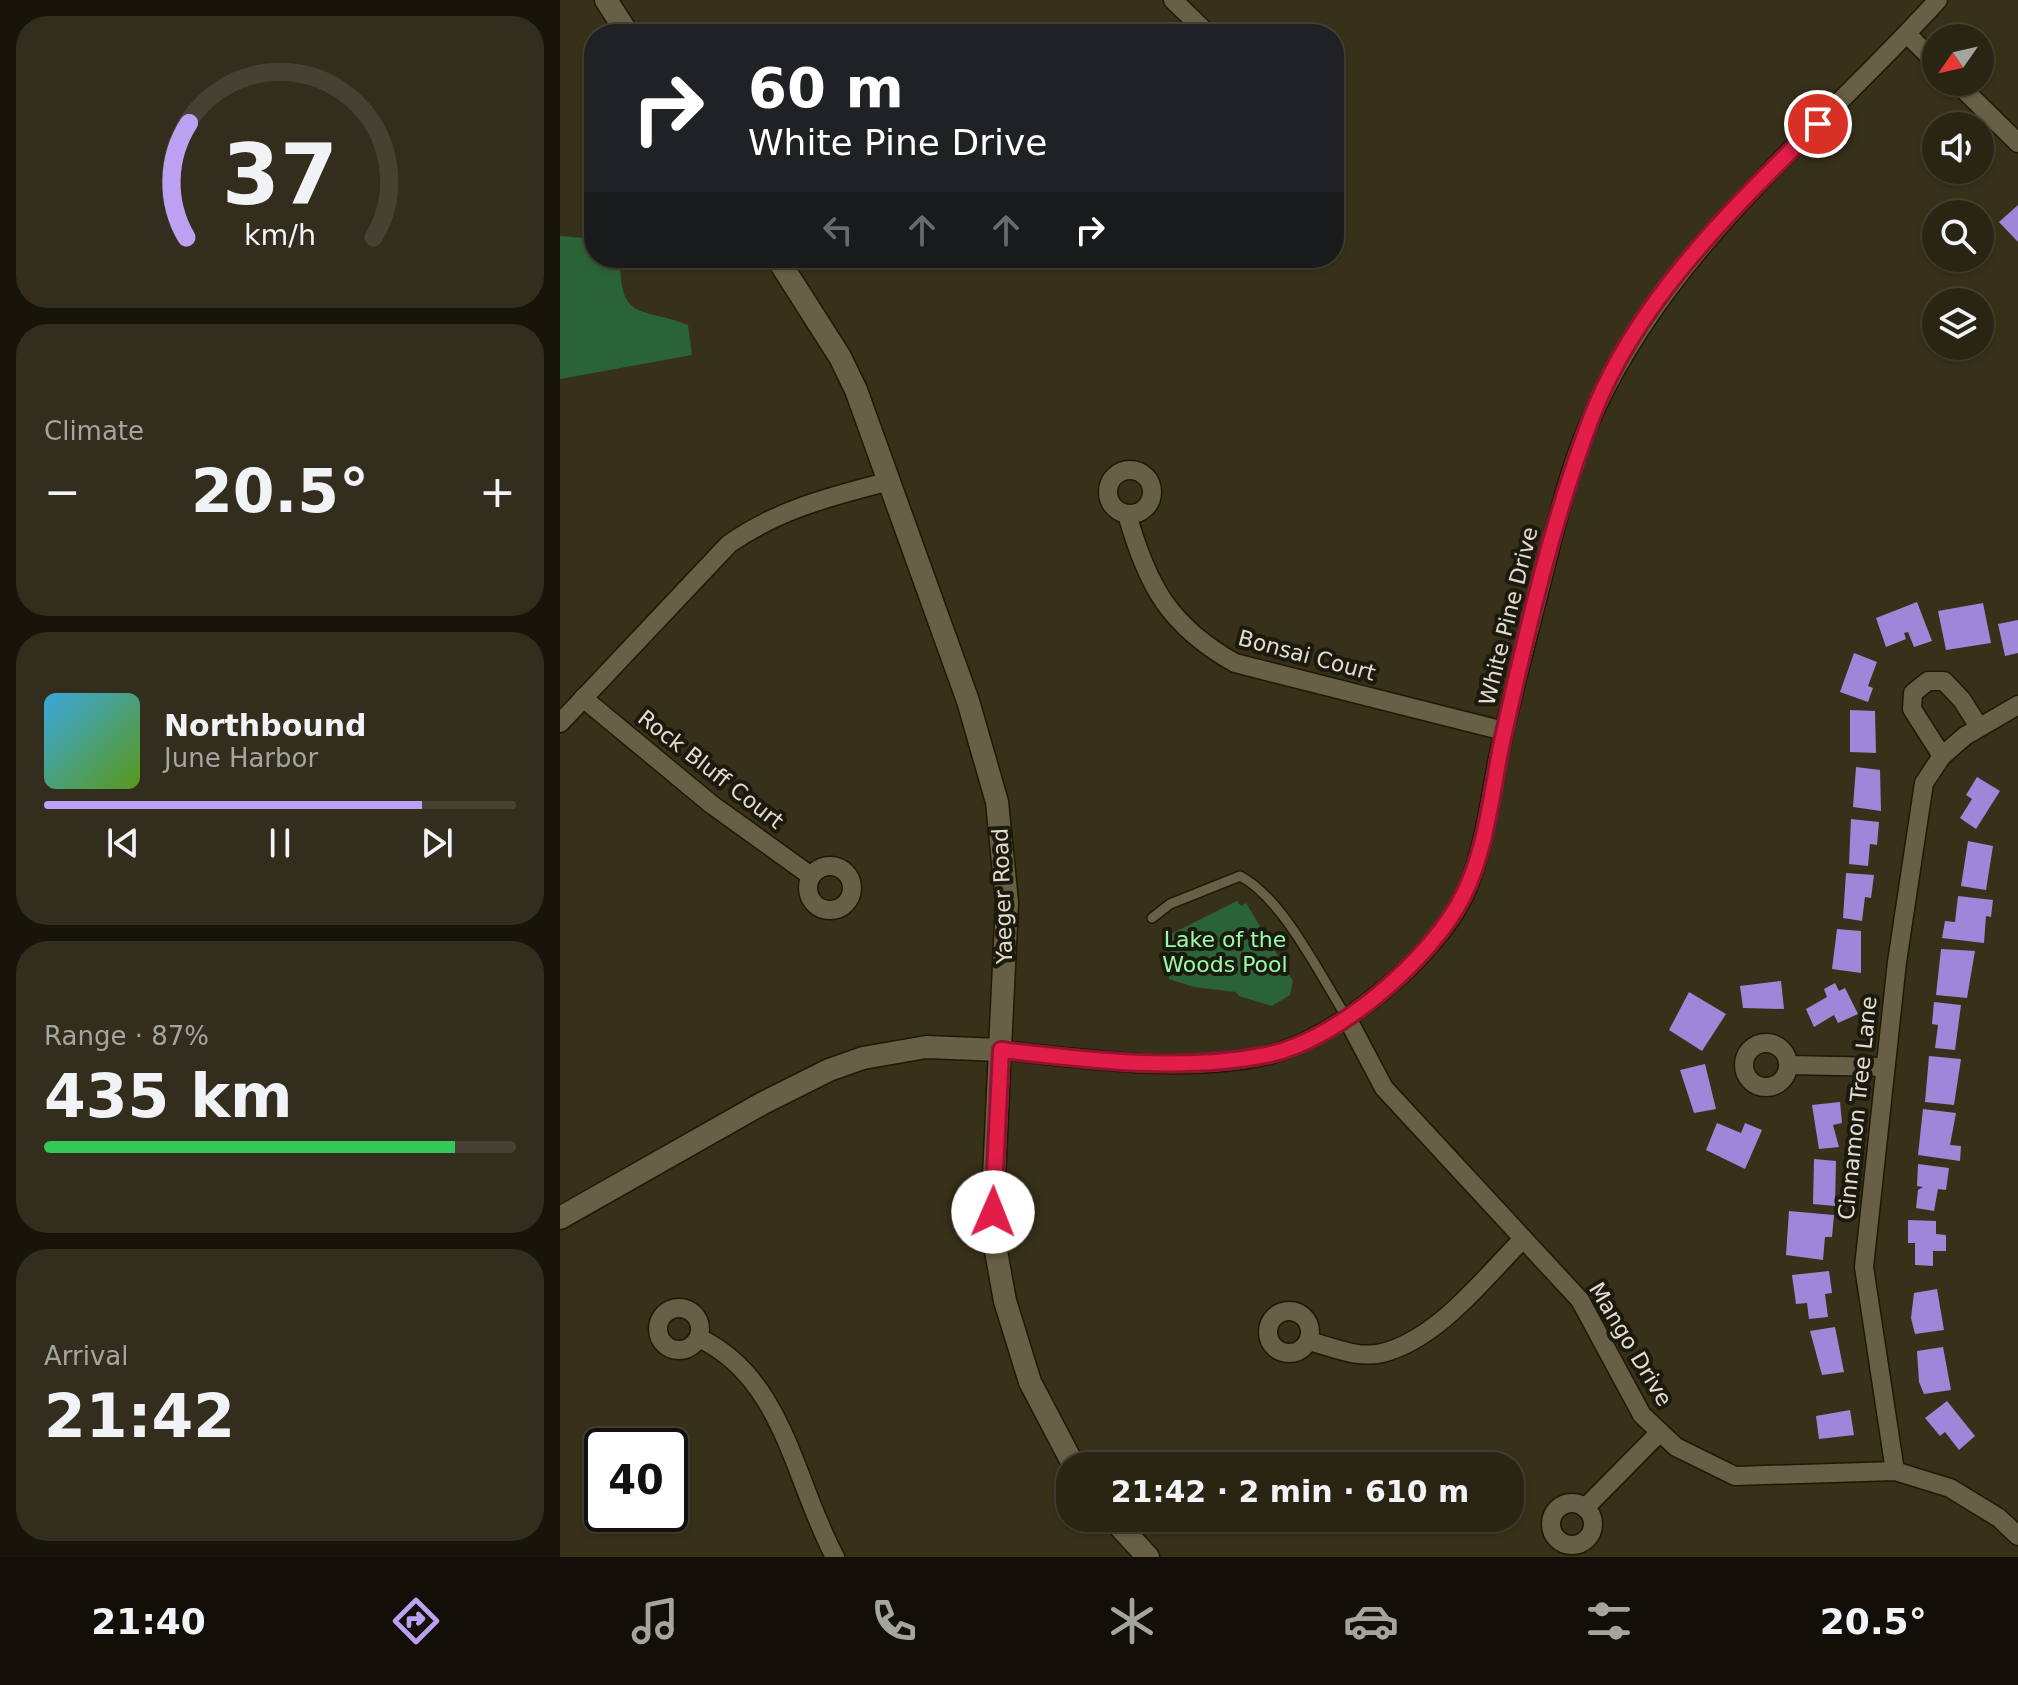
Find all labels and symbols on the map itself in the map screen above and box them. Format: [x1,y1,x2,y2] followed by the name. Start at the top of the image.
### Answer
[1922,24,1994,96] north arrow
[1784,90,1852,158] pin
[1474,524,1543,708] street label: White Pine Drive
[1236,625,1379,686] street label: Bonsai Court
[633,705,789,834] street label: Rock Bluff Court
[988,828,1017,965] street label: Yaeger Road
[1162,927,1288,977] park label: Lake of the Woods Pool
[1833,995,1882,1221] street label: Cinnamon Tree Lane
[951,1170,1035,1254] position arrow
[1584,1278,1677,1410] street label: Mango Drive
[584,1428,688,1532] speed limit sign: 40

